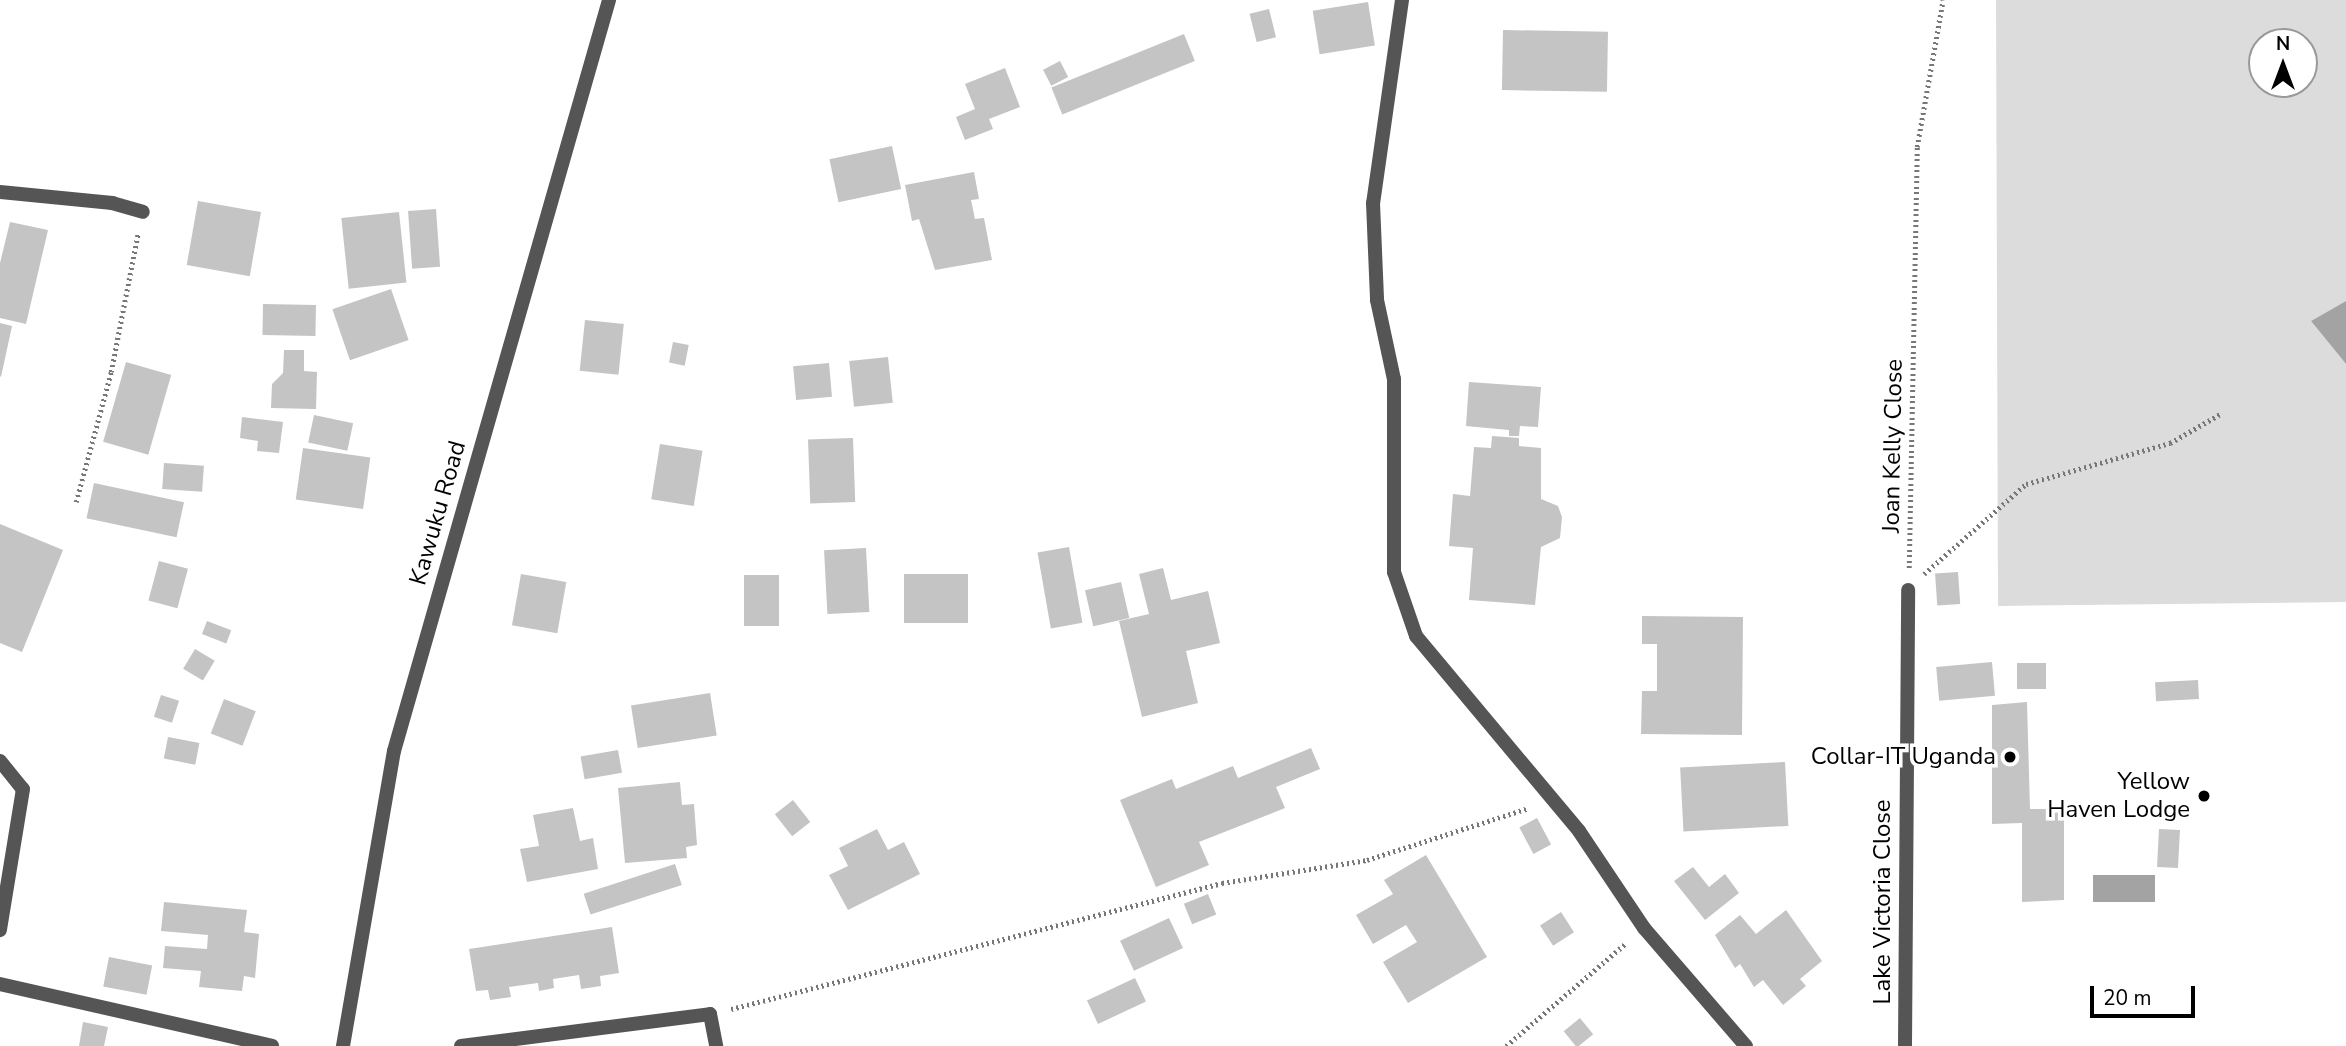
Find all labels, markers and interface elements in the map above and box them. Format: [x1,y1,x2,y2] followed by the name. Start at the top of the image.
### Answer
[2248,28,2318,98] north arrow
[2276,31,2290,57] text: N
[1877,359,1909,533] street label: Joan Kelly Close
[404,438,472,588] street label: Kawuku Road
[1811,743,1996,771] place label: Collar-IT Uganda
[2002,749,2018,765] marker: Collar-IT Uganda
[2047,768,2190,824] place label: Yellow Haven Lodge
[2196,788,2212,804] marker: Yellow Haven Lodge
[1869,799,1897,1005] street label: Lake Victoria Close
[2094,972,2199,1016] scale bar
[2103,984,2152,1012] text: 20 m

